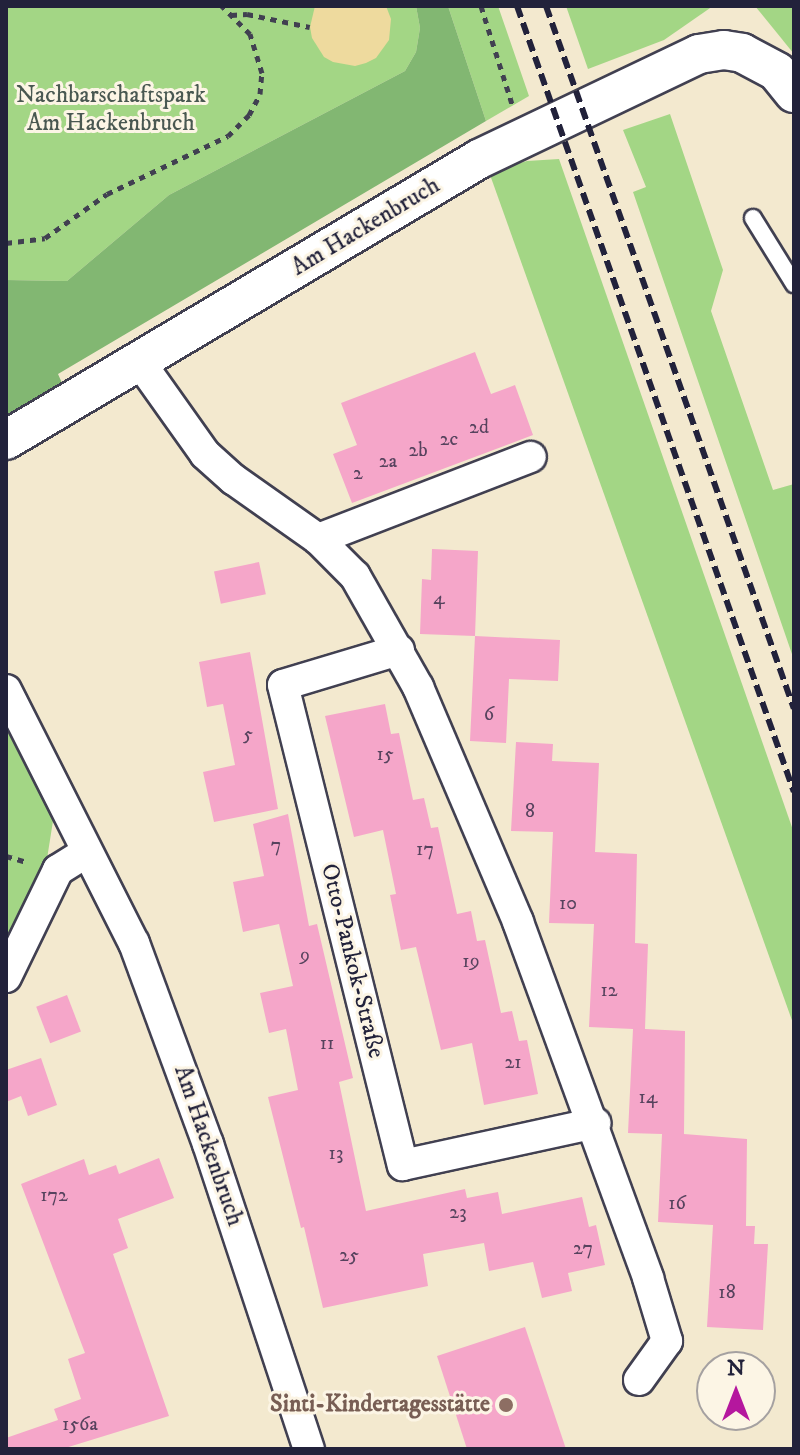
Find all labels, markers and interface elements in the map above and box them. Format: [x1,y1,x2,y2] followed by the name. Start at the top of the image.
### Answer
[16,82,206,138] park label: Nachbarschaftspark Am Hackenbruch
[287,171,445,283] street label: Am Hackenbruch
[469,415,489,439] house number: 2d
[440,427,458,451] house number: 2c
[408,438,428,462] house number: 2b
[379,449,397,473] house number: 2a
[353,461,363,485] house number: 2
[433,586,445,610] house number: 4
[484,702,494,726] house number: 6
[243,722,253,746] house number: 5
[376,742,394,766] house number: 15
[525,799,535,823] house number: 8
[271,833,281,857] house number: 7
[416,837,434,861] house number: 17
[314,861,390,1061] street label: Otto-Pankok-Straße
[559,891,577,915] house number: 10
[300,943,310,967] house number: 9
[462,949,480,973] house number: 19
[600,978,618,1002] house number: 12
[320,1031,334,1055] house number: 11
[504,1050,522,1074] house number: 21
[167,1062,249,1230] street label: Am Hackenbruch
[639,1085,657,1109] house number: 14
[329,1141,343,1165] house number: 13
[40,1183,68,1207] house number: 172
[668,1191,686,1215] house number: 16
[449,1200,467,1224] house number: 23
[573,1236,593,1260] house number: 27
[339,1243,359,1267] house number: 25
[718,1280,736,1304] house number: 18
[696,1351,776,1431] north arrow
[727,1355,745,1382] text: N
[270,1391,490,1419] place label: Sinti-Kindertagesstätte
[497,1396,515,1414] marker: Sinti-Kindertagesstätte
[62,1412,98,1436] house number: 156a

